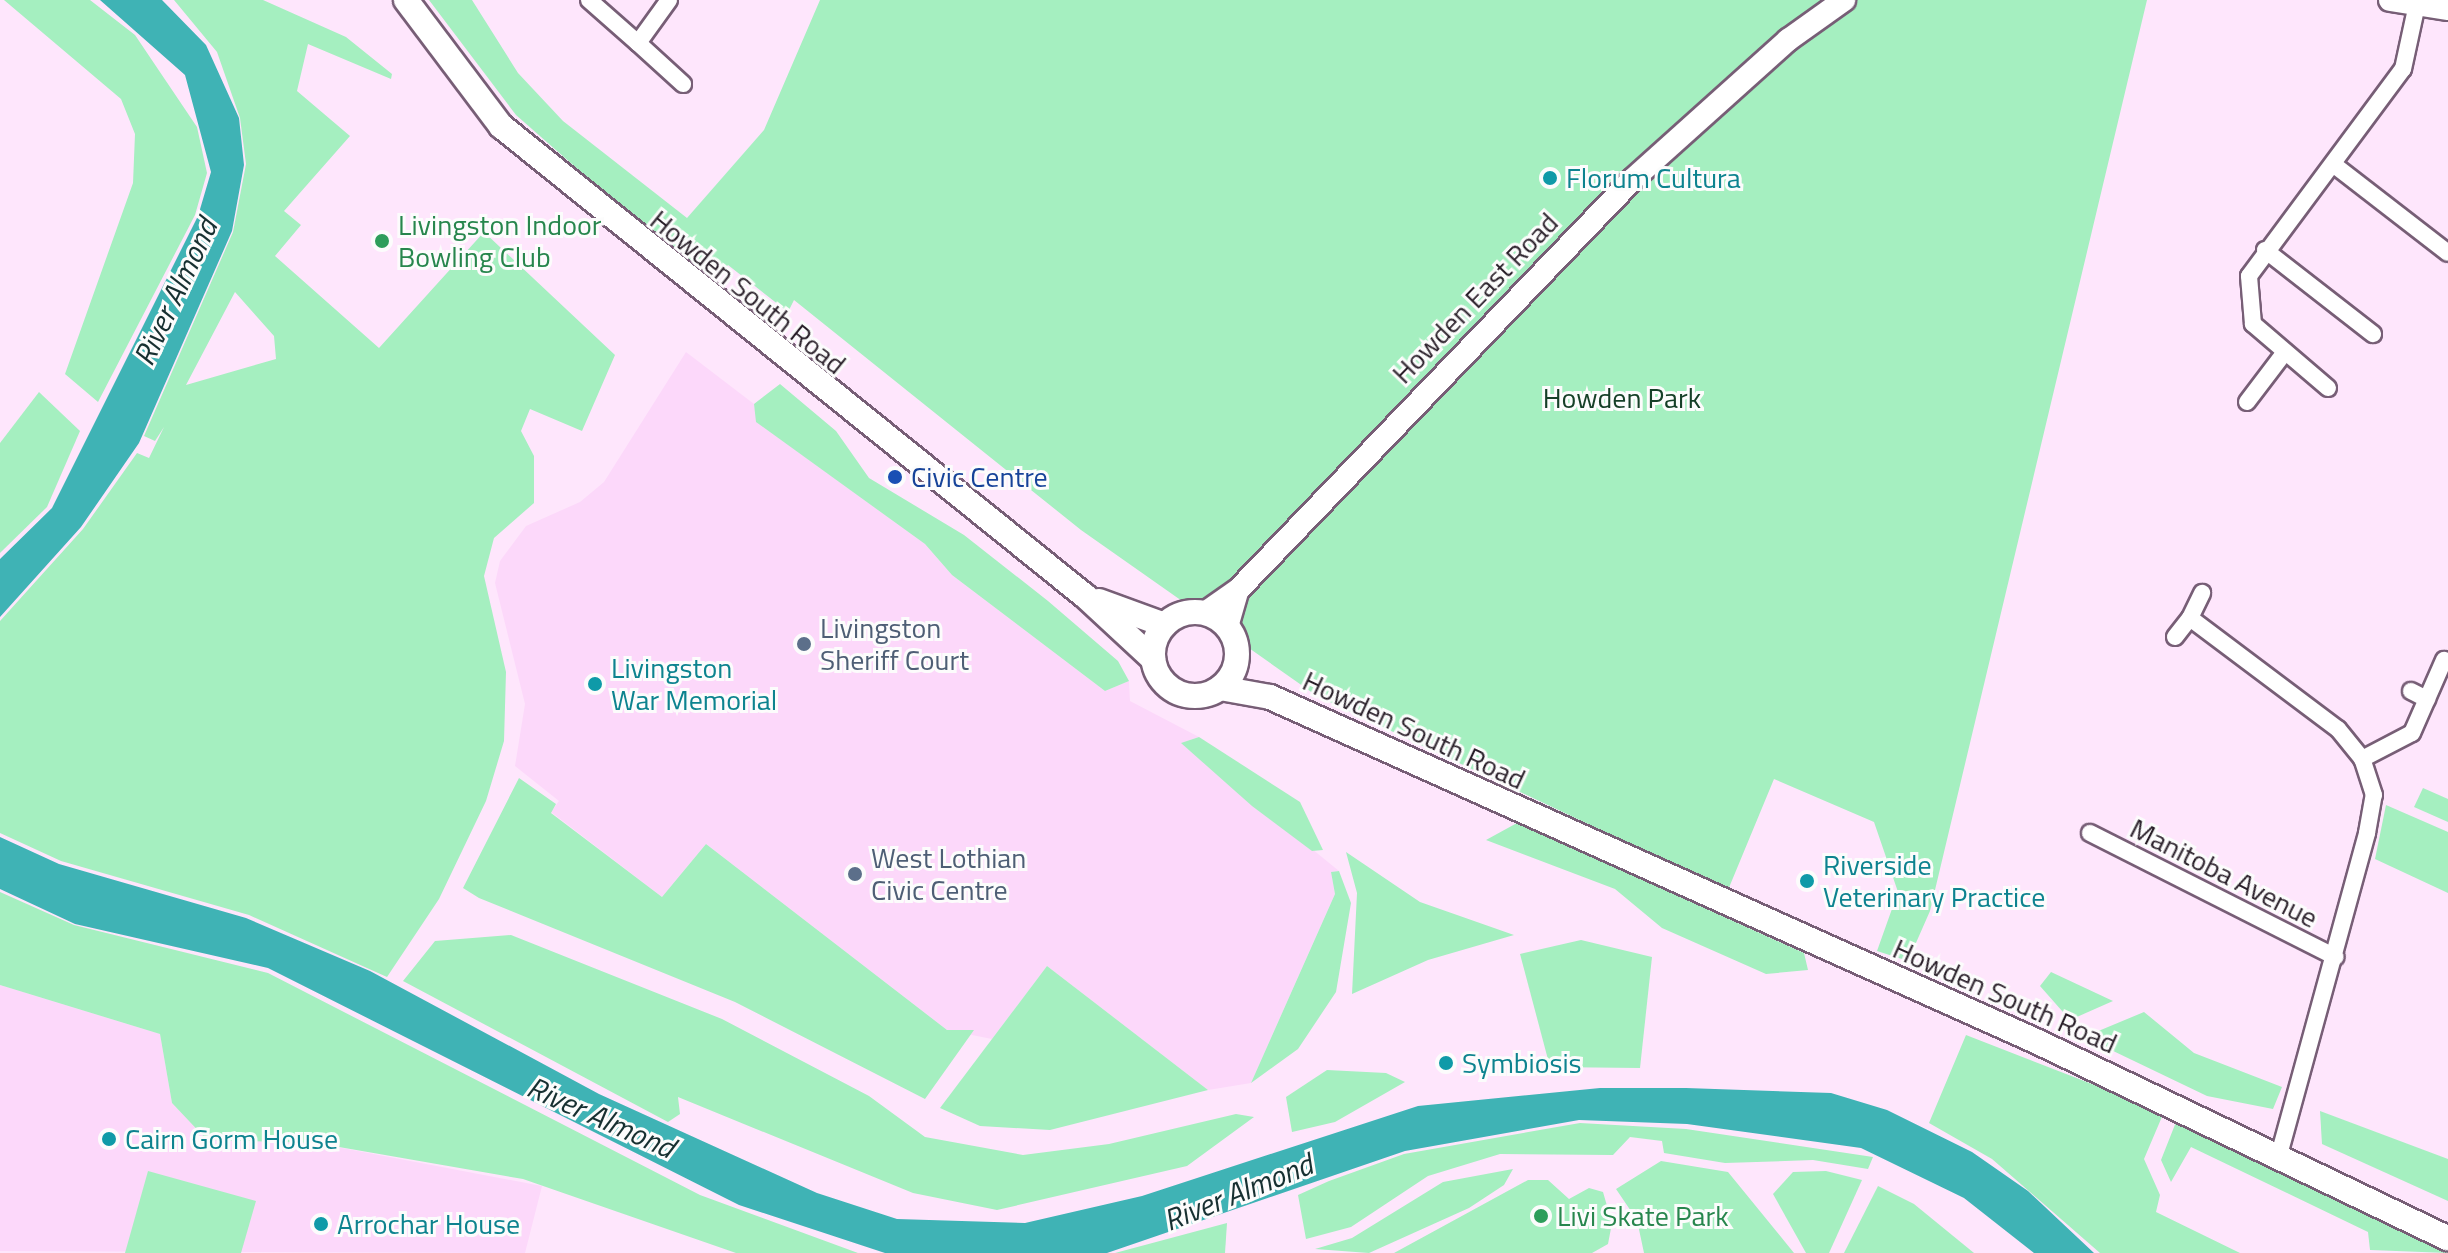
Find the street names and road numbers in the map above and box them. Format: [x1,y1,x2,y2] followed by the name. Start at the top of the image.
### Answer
[644,203,852,381] street label: Howden South Road
[1385,206,1565,390] street label: Howden East Road
[1298,664,1530,796] street label: Howden South Road
[2125,811,2323,935] street label: Manitoba Avenue
[1888,932,2122,1060] street label: Howden South Road

